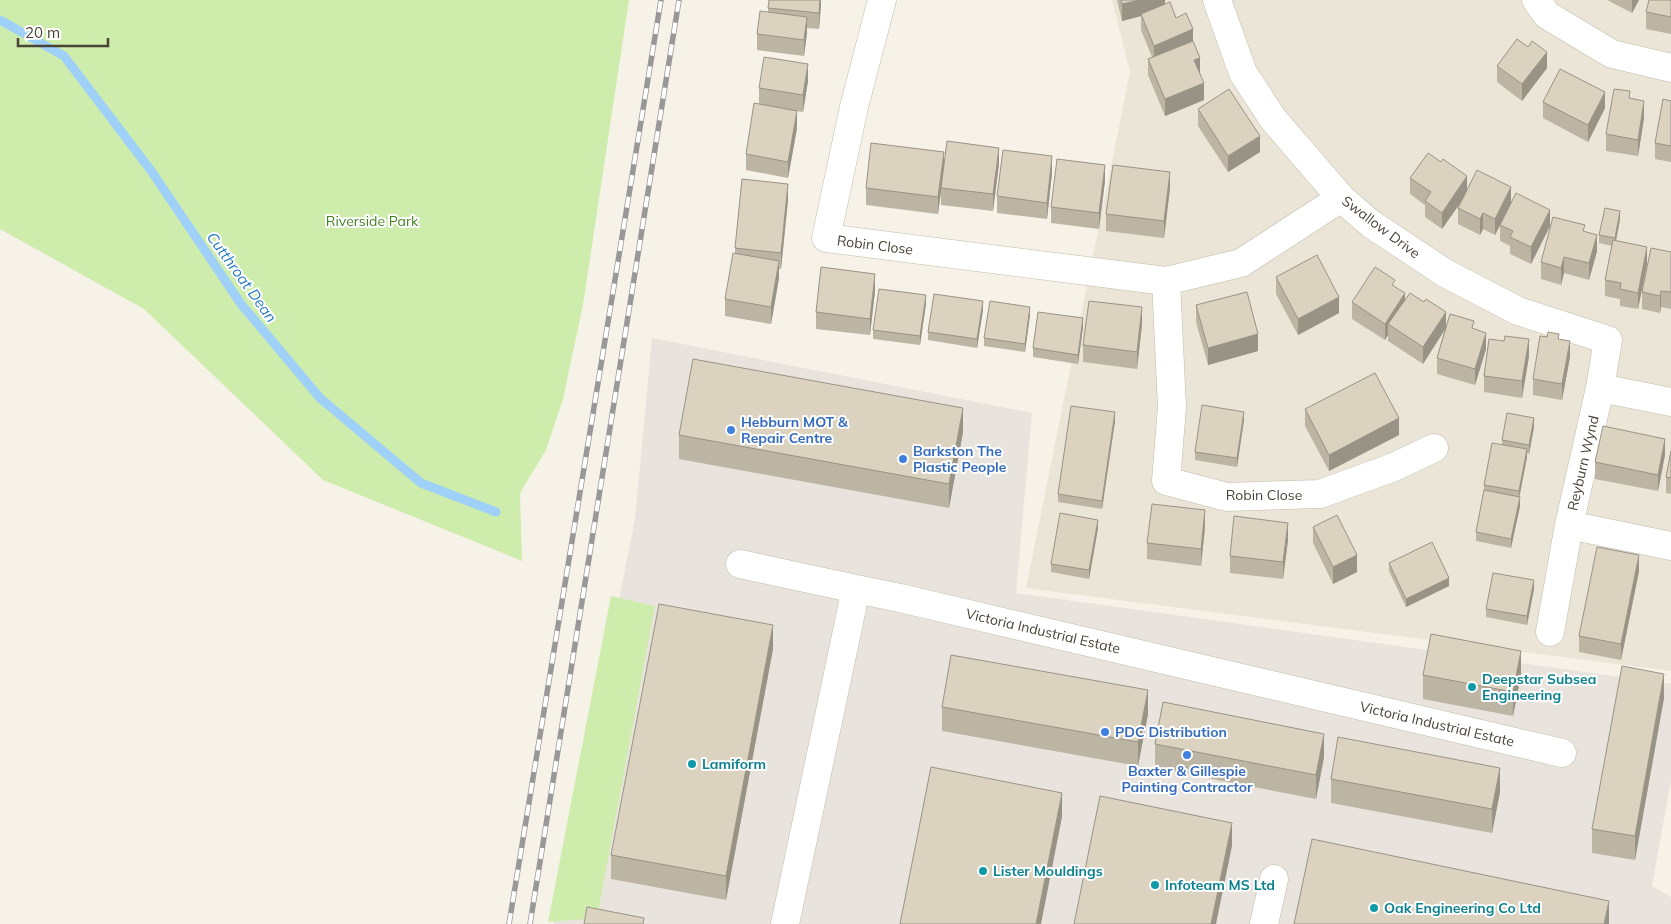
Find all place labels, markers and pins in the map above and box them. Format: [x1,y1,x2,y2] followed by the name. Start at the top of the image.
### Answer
[741,413,848,447] place label: Hebburn MOT & Repair Centre
[725,424,737,436] marker: Hebburn MOT & Repair Centre
[913,442,1007,476] place label: Barkston The Plastic People
[897,453,909,465] marker: Barkston The Plastic People
[1482,670,1596,704] place label: Deepstar Subsea Engineering
[1466,681,1478,693] marker: Deepstar Subsea Engineering
[1115,723,1227,741] place label: PDC Distribution
[1099,726,1111,738] marker: PDC Distribution
[1181,749,1193,761] marker: Baxter & Gillespie Painting Contractor
[702,755,766,773] place label: Lamiform
[686,758,698,770] marker: Lamiform
[1121,762,1253,796] place label: Baxter & Gillespie Painting Contractor
[993,862,1103,880] place label: Lister Mouldings
[977,865,989,877] marker: Lister Mouldings
[1165,876,1275,894] place label: Infoteam MS Ltd
[1149,879,1161,891] marker: Infoteam MS Ltd
[1384,899,1541,917] place label: Oak Engineering Co Ltd
[1368,902,1380,914] marker: Oak Engineering Co Ltd

